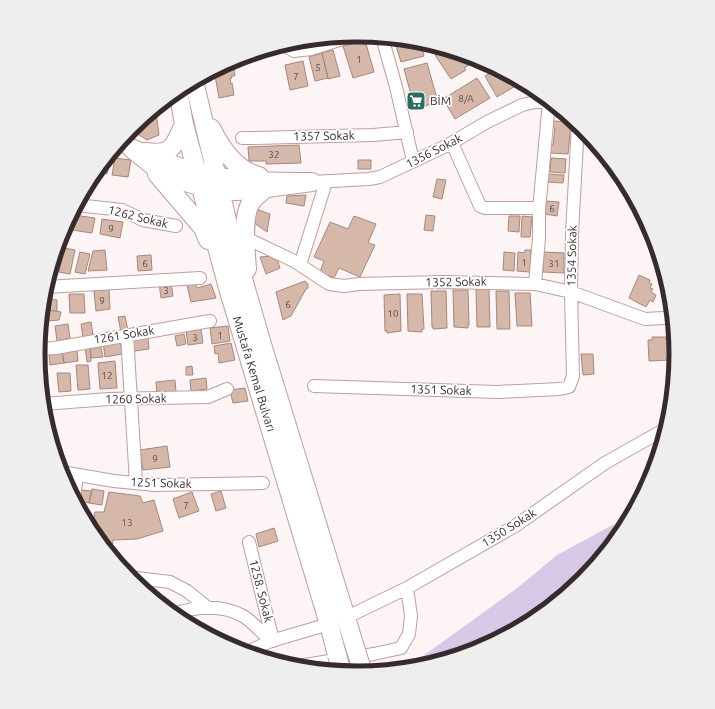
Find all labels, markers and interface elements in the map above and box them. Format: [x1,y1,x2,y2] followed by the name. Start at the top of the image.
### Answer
[356,54,362,65] house number: 1
[315,62,321,73] house number: 5
[293,71,299,82] house number: 7
[405,90,427,112] supermarket icon: BİM
[458,93,474,104] house number: 8/A
[430,94,451,107] place label: BİM
[293,128,355,143] street label: 1357 Sokak
[403,131,464,170] street label: 1356 Sokak
[268,149,280,160] house number: 32
[107,203,169,230] street label: 1262 Sokak
[549,203,555,214] house number: 6
[108,223,114,234] house number: 9
[564,225,579,287] street label: 1354 Sokak
[521,257,527,268] house number: 1
[142,258,148,269] house number: 6
[548,258,560,269] house number: 31
[425,274,487,289] street label: 1352 Sokak
[163,285,169,296] house number: 3
[99,295,105,306] house number: 9
[285,299,291,310] house number: 6
[387,308,399,319] house number: 10
[231,315,278,433] street label: Mustafa Kemal Bulvarı
[93,323,155,346] street label: 1261 Sokak
[217,330,223,341] house number: 1
[192,332,198,343] house number: 3
[101,370,113,381] house number: 12
[410,382,472,397] street label: 1351 Sokak
[105,391,167,406] street label: 1260 Sokak
[152,453,158,464] house number: 9
[130,475,192,490] street label: 1251 Sokak
[183,500,189,511] house number: 7
[479,506,538,549] street label: 1350 Sokak
[121,517,133,528] house number: 13
[247,558,276,624] street label: 1258. Sokak

